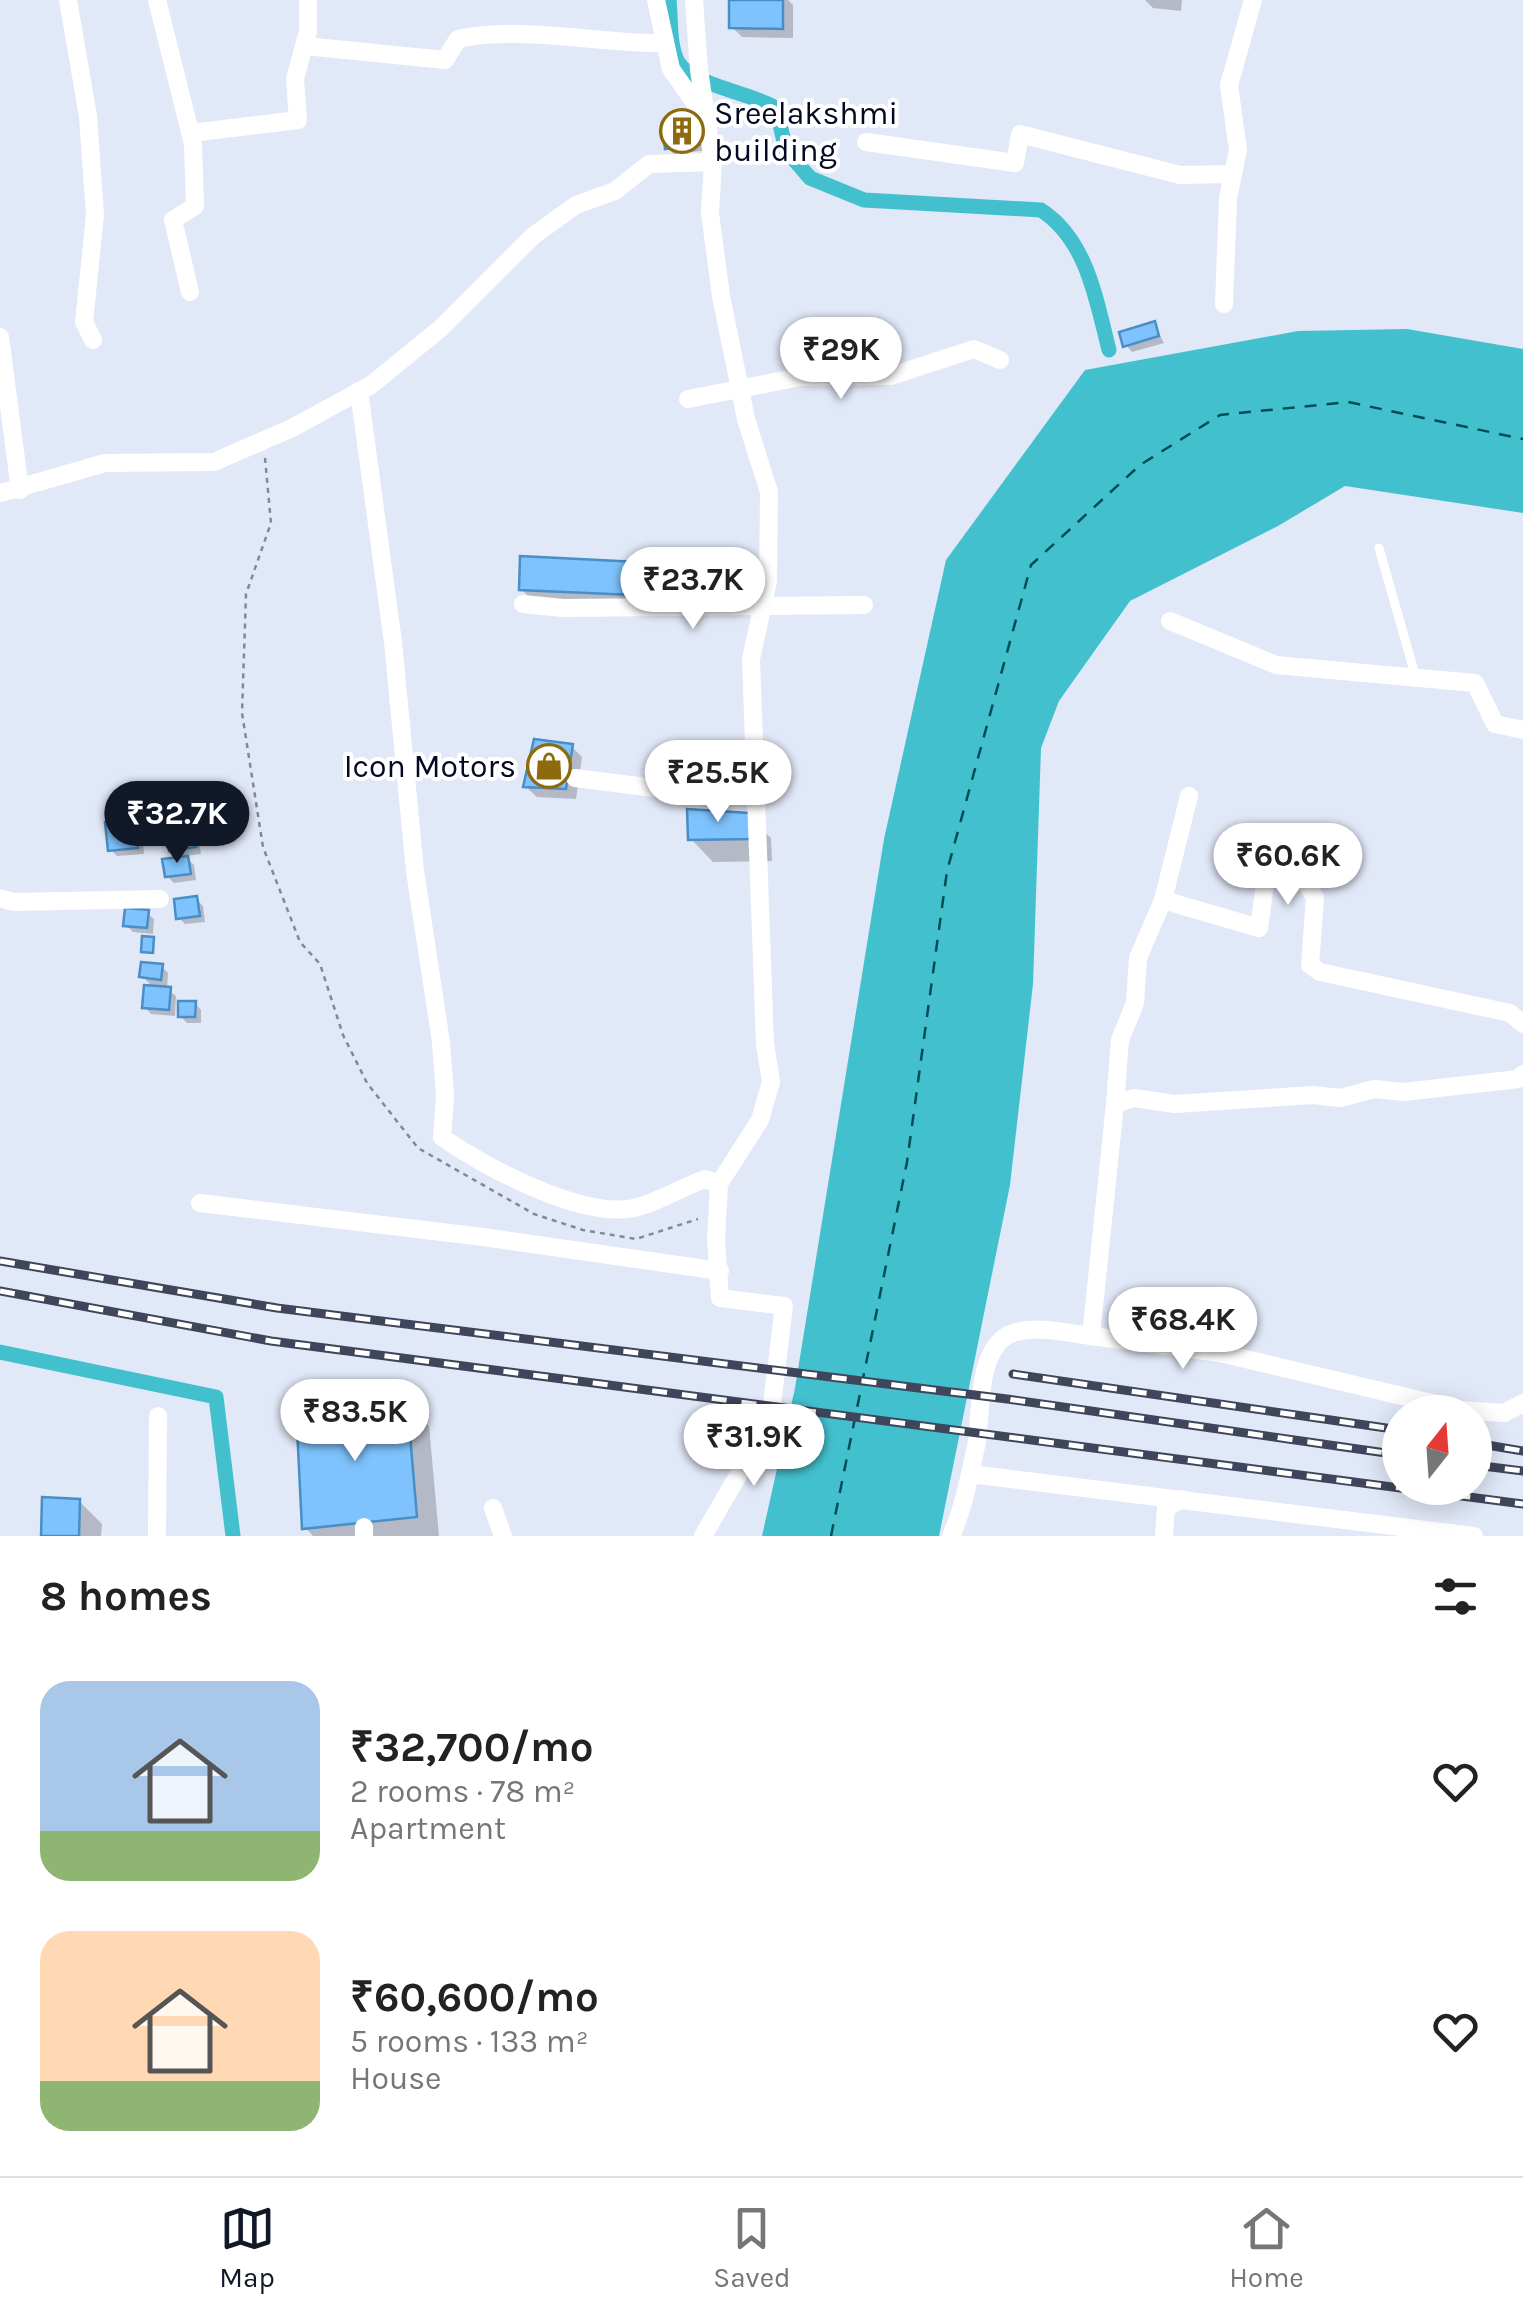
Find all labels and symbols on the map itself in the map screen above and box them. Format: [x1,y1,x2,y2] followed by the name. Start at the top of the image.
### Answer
[714,95,898,169] place label: Sreelakshmi building
[659,108,705,154] building icon: Sreelakshmi building
[782,317,900,402] pin: ₹29K
[612,547,774,632] pin: ₹23.7K
[637,740,799,825] pin: ₹25.5K
[526,743,572,789] shop icon: Icon Motors
[344,748,516,785] place label: Icon Motors
[96,781,258,866] pin: ₹32.7K
[1207,823,1369,908] pin: ₹60.6K
[1102,1287,1264,1372] pin: ₹68.4K
[274,1379,436,1464] pin: ₹83.5K
[1382,1395,1492,1505] north arrow
[673,1404,835,1489] pin: ₹31.9K

